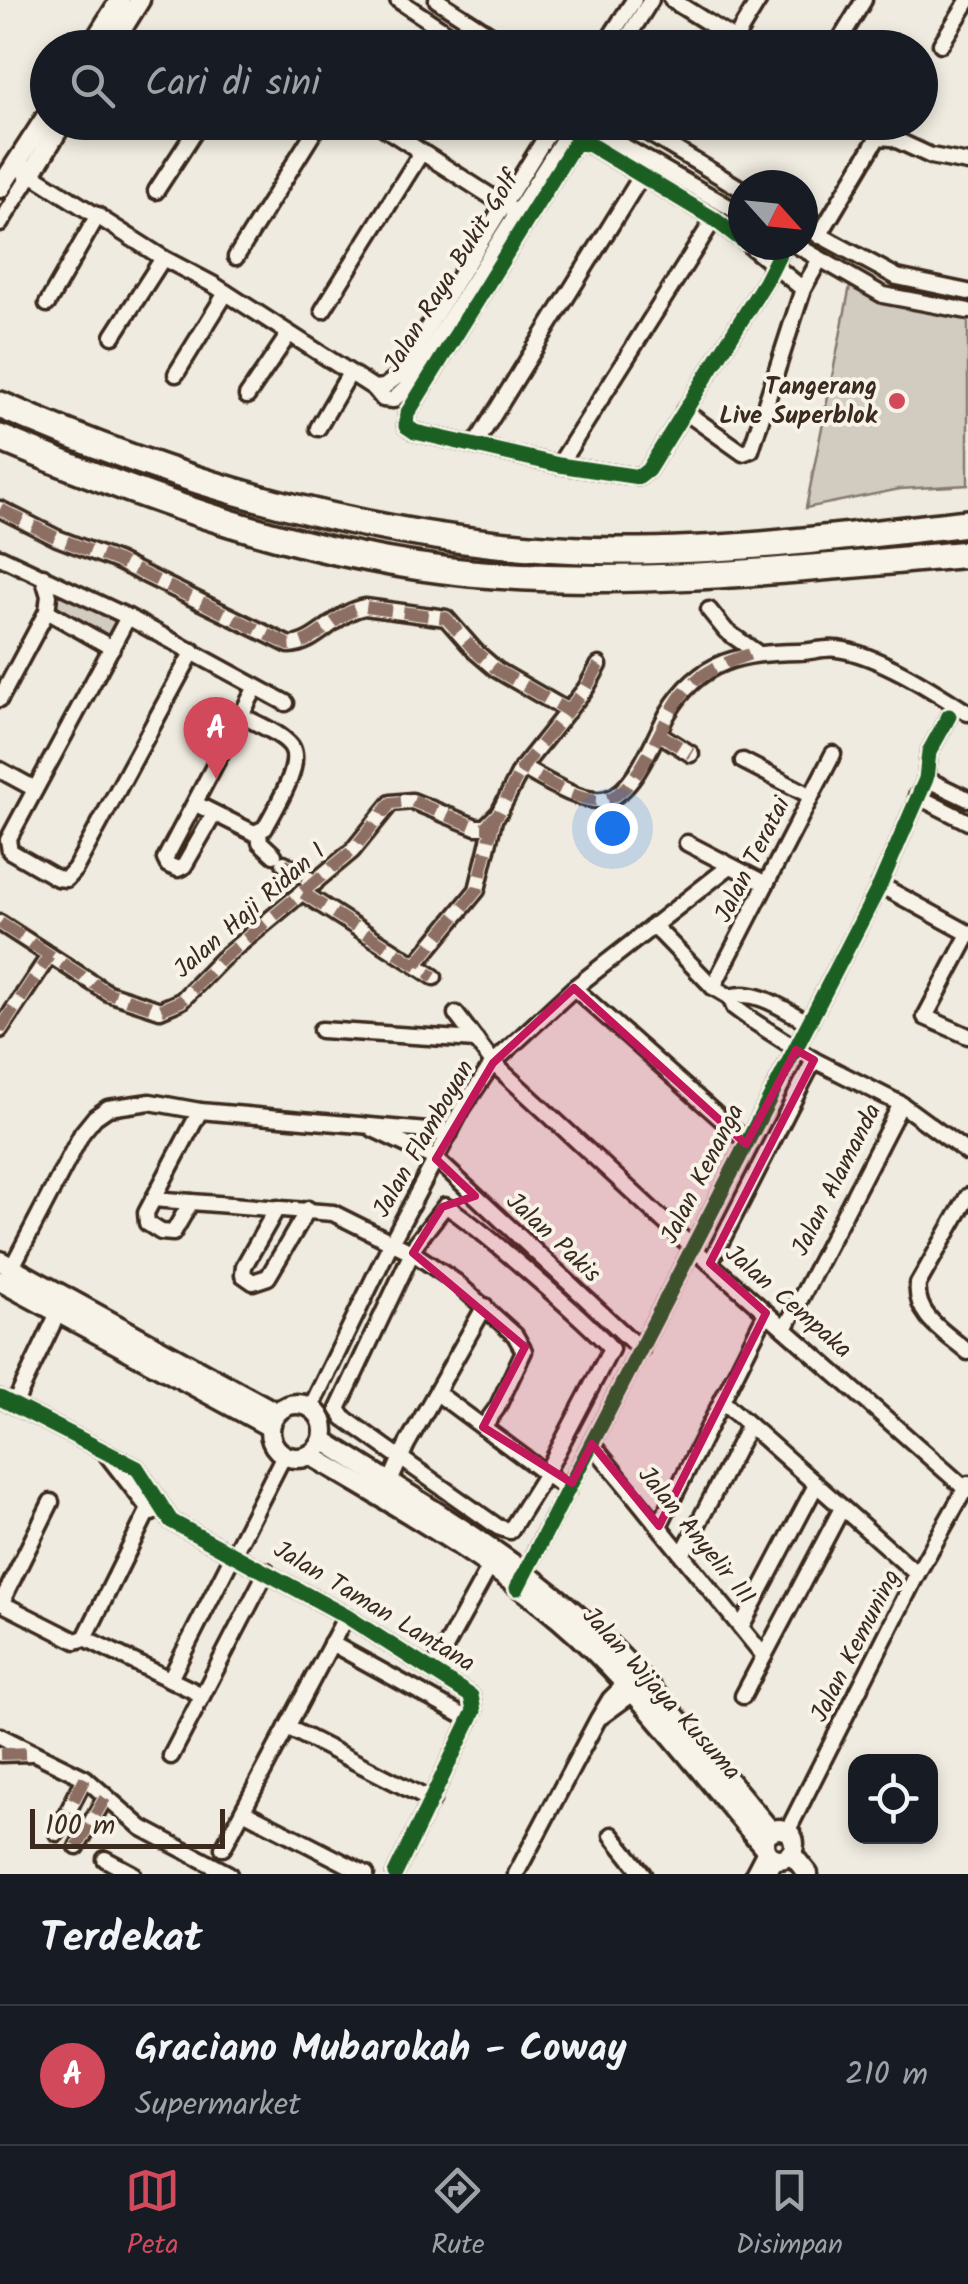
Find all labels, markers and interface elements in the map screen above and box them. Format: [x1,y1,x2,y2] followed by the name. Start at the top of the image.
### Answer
[30,30,938,140] search box
[145,55,320,115] text: Cari di sini
[65,58,120,113] icon: search
[374,161,532,381] street label: Jalan Raya Bukit Golf
[728,170,818,260] north arrow
[719,367,879,436] place label: Tangerang Live Superblok
[886,390,908,412] marker: Tangerang Live Superblok
[184,696,248,779] pin: A
[704,789,802,930] street label: Jalan Teratai
[587,803,638,854] your location
[165,833,335,989] street label: Jalan Haji Ridan I
[363,1052,485,1226] street label: Jalan Flamboyan
[651,1097,755,1251] street label: Jalan Kenanga
[781,1097,893,1263] street label: Jalan Alamanda
[496,1183,610,1293] street label: Jalan Pakis
[715,1235,861,1369] street label: Jalan Cempaka
[627,1457,765,1615] street label: Jalan Anyelir III
[265,1531,483,1683] street label: Jalan Taman Lantana
[800,1562,912,1730] street label: Jalan Kemuning
[572,1598,750,1790] street label: Jalan Wijaya Kusuma
[848,1754,938,1844] map controls
[848,1754,938,1844] button: locate
[30,1804,225,1848] scale bar
[45,1804,115,1849] text: 100 m
[40,1906,203,1973] text: Terdekat
[135,2020,627,2080] text: Graciano Mubarokah - Coway
[62,2050,83,2101] text: A
[845,2050,928,2101] text: 210 m
[135,2080,301,2131] text: Supermarket
[125,2163,180,2268] tab: Peta
[430,2163,485,2268] tab: Rute
[736,2163,843,2268] tab: Disimpan

